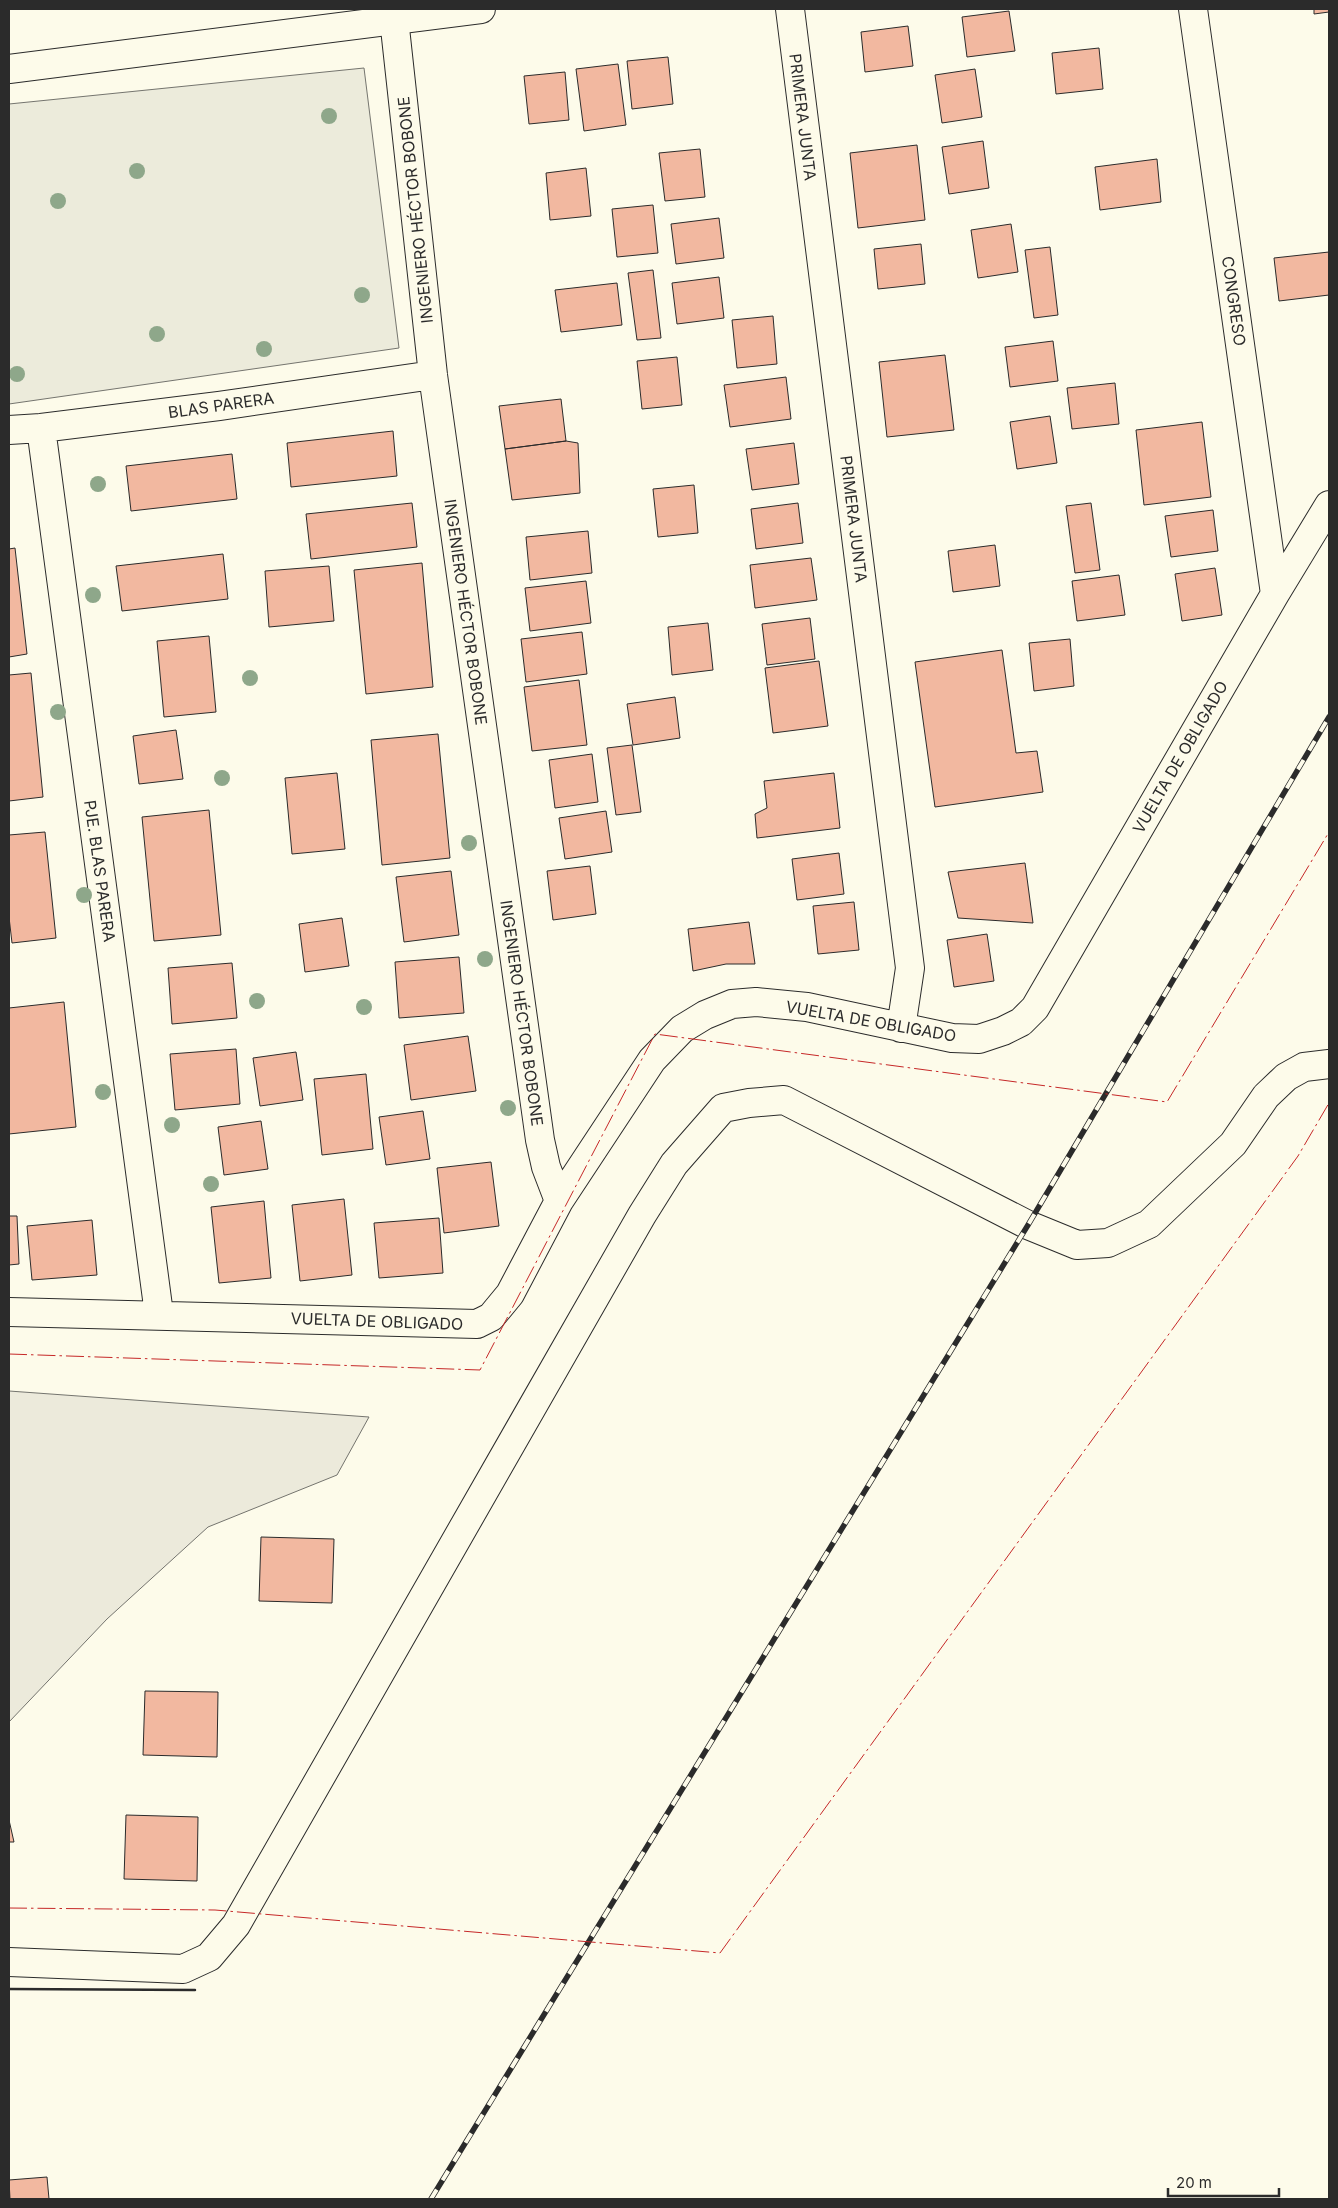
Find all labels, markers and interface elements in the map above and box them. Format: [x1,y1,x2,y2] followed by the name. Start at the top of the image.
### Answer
[785,52,821,182] street label: PRIMERA JUNTA
[393,96,437,324] street label: INGENIERO HÉCTOR BOBONE
[1218,255,1250,347] street label: CONGRESO
[167,388,275,422] street label: BLAS PARERA
[836,454,872,584] street label: PRIMERA JUNTA
[440,498,492,726] street label: INGENIERO HÉCTOR BOBONE
[1128,677,1232,837] street label: VUELTA DE OBLIGADO
[80,799,120,943] street label: PJE. BLAS PARERA
[496,899,548,1127] street label: INGENIERO HÉCTOR BOBONE
[784,996,958,1046] street label: VUELTA DE OBLIGADO
[290,1308,464,1334] street label: VUELTA DE OBLIGADO
[1168,2166,1279,2198] scale bar
[1176,2173,1212,2192] text: 20 m

